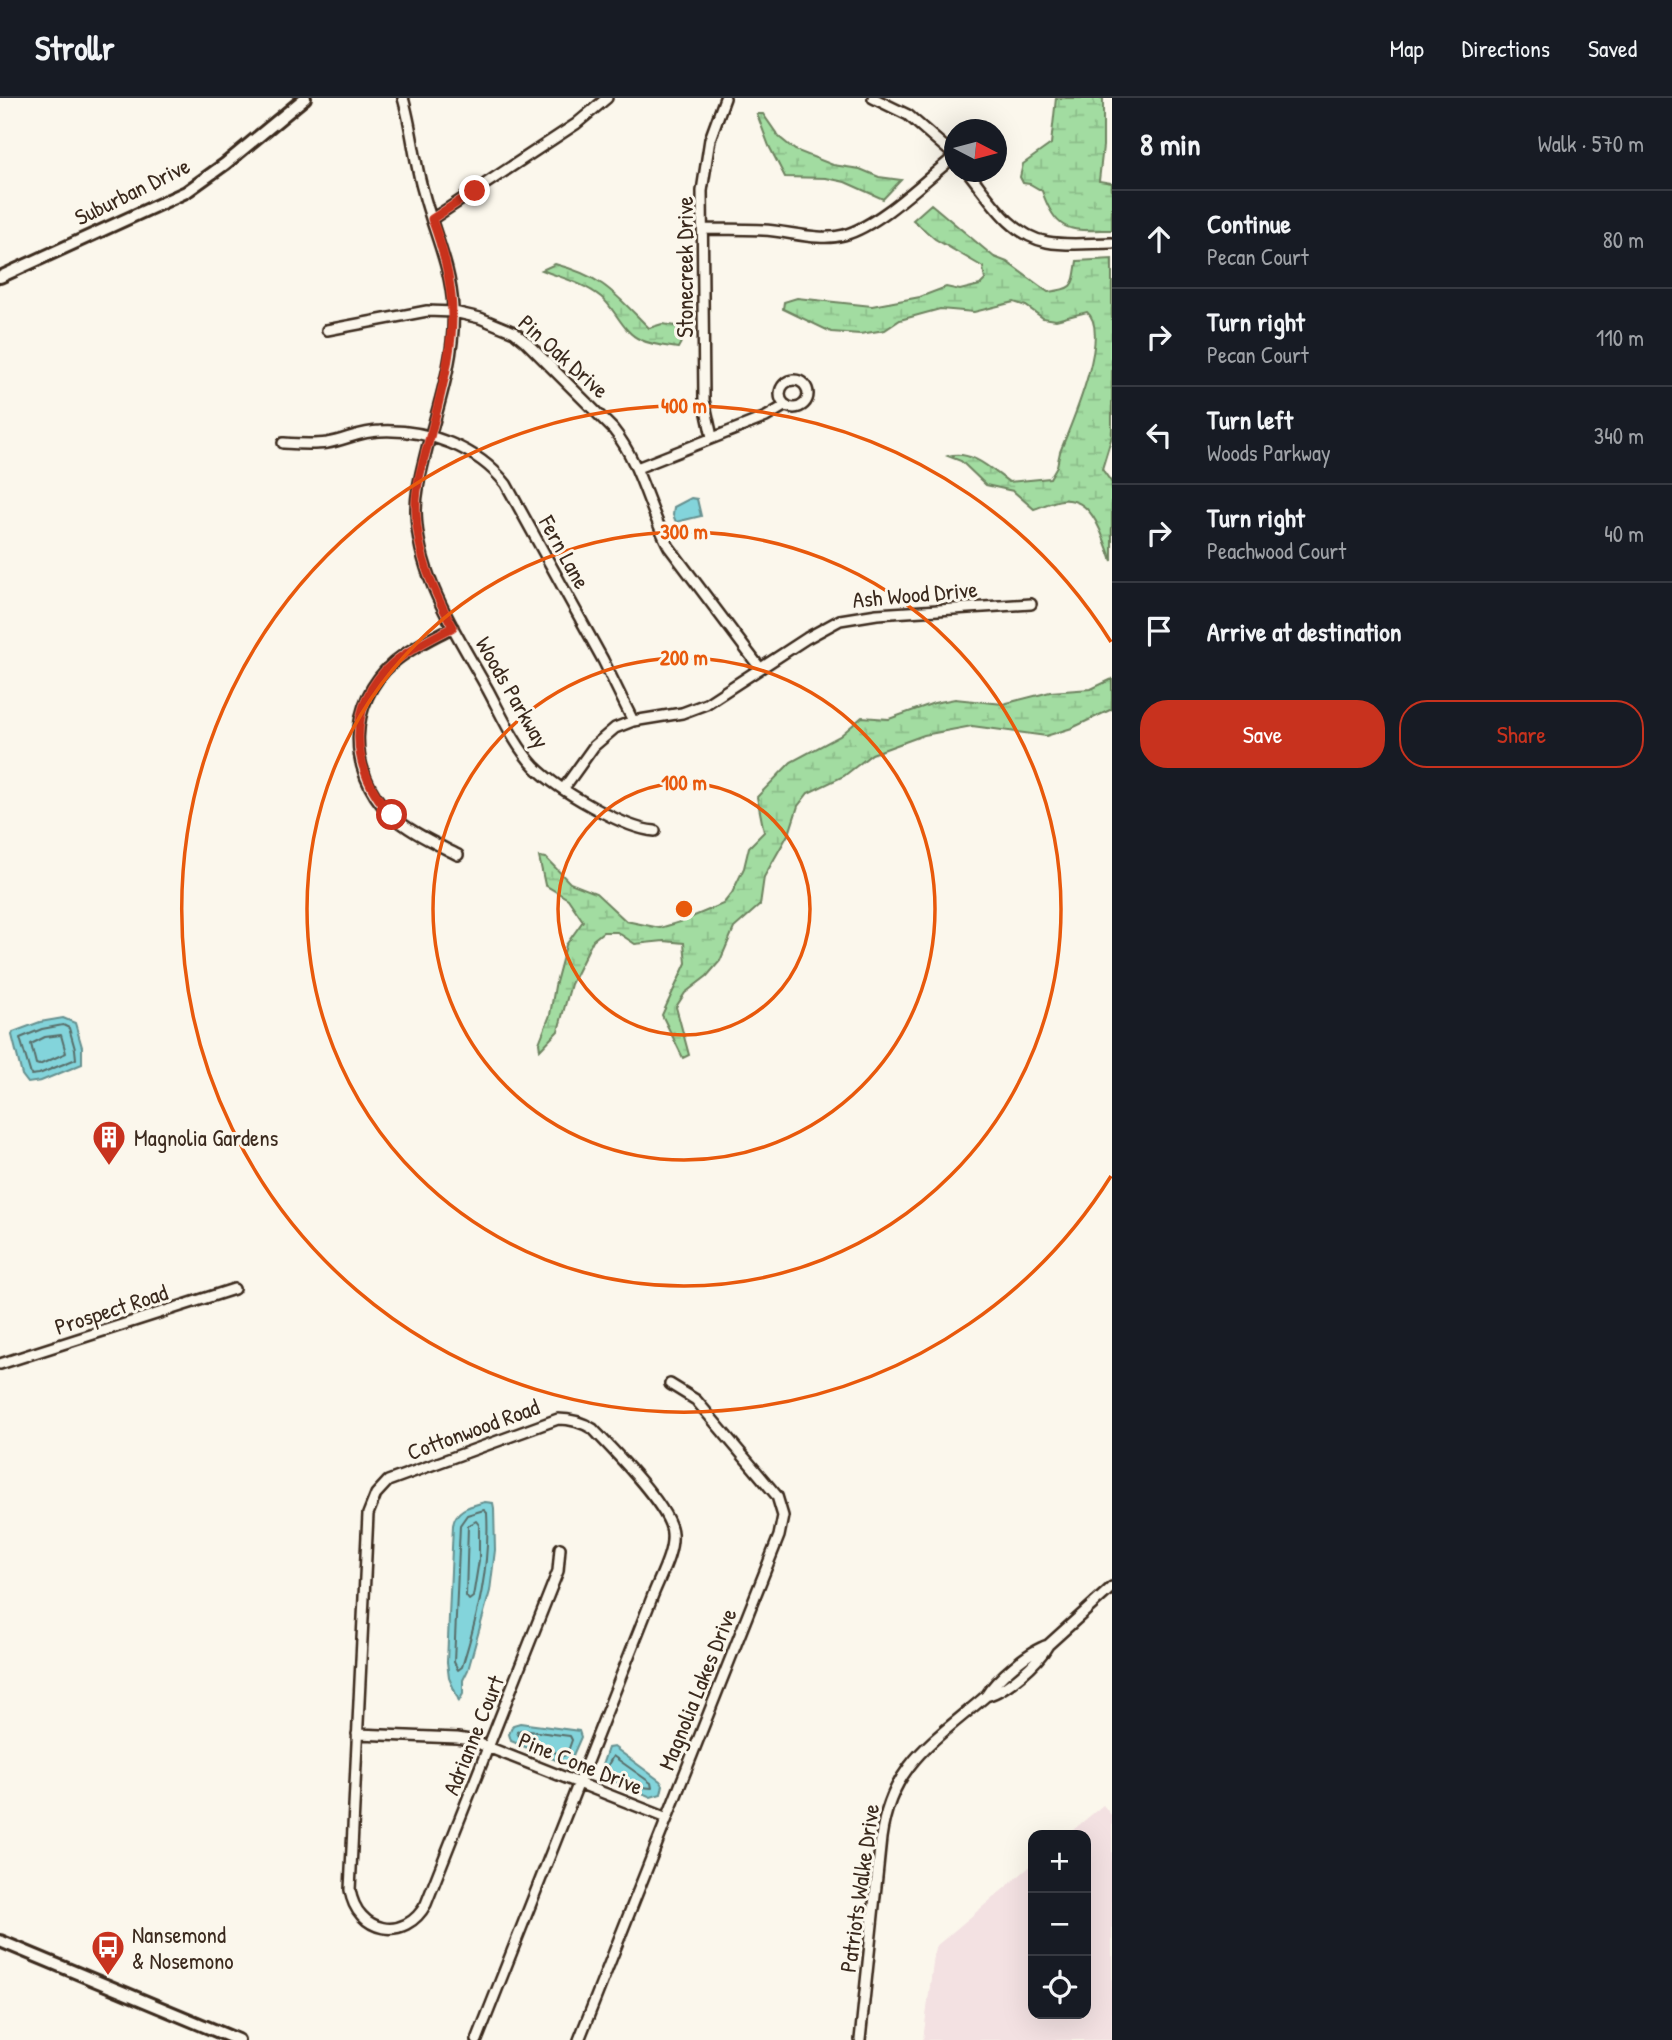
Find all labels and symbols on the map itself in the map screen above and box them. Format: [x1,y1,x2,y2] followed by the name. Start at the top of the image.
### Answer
[944,119,1007,182] north arrow
[69,150,195,232] street label: Suburban Drive
[459,175,490,206] route end
[669,196,700,338] street label: Stonecreek Drive
[512,307,616,405] street label: Pin Oak Drive
[661,391,707,420] text: 400 m
[532,509,598,594] street label: Fern Lane
[660,517,708,546] text: 300 m
[851,573,979,615] street label: Ash Wood Drive
[469,631,557,754] street label: Woods Parkway
[660,643,708,672] text: 200 m
[661,768,707,797] text: 100 m
[376,799,407,830] route start
[672,897,696,921] centre of rings
[90,1118,128,1167] building icon: Magnolia Gardens
[134,1122,279,1153] place label: Magnolia Gardens
[51,1276,171,1342] street label: Prospect Road
[403,1391,543,1467] street label: Cottonwood Road
[650,1604,744,1774] street label: Magnolia Lakes Drive
[435,1670,511,1799] street label: Adrianne Court
[514,1724,648,1802] street label: Pine Cone Drive
[832,1802,886,1974] street label: Patriots Walke Drive
[132,1919,234,1976] place label: Nansemond & Nosemono
[89,1928,127,1977] bus stop icon: Nansemond & Nosemono

